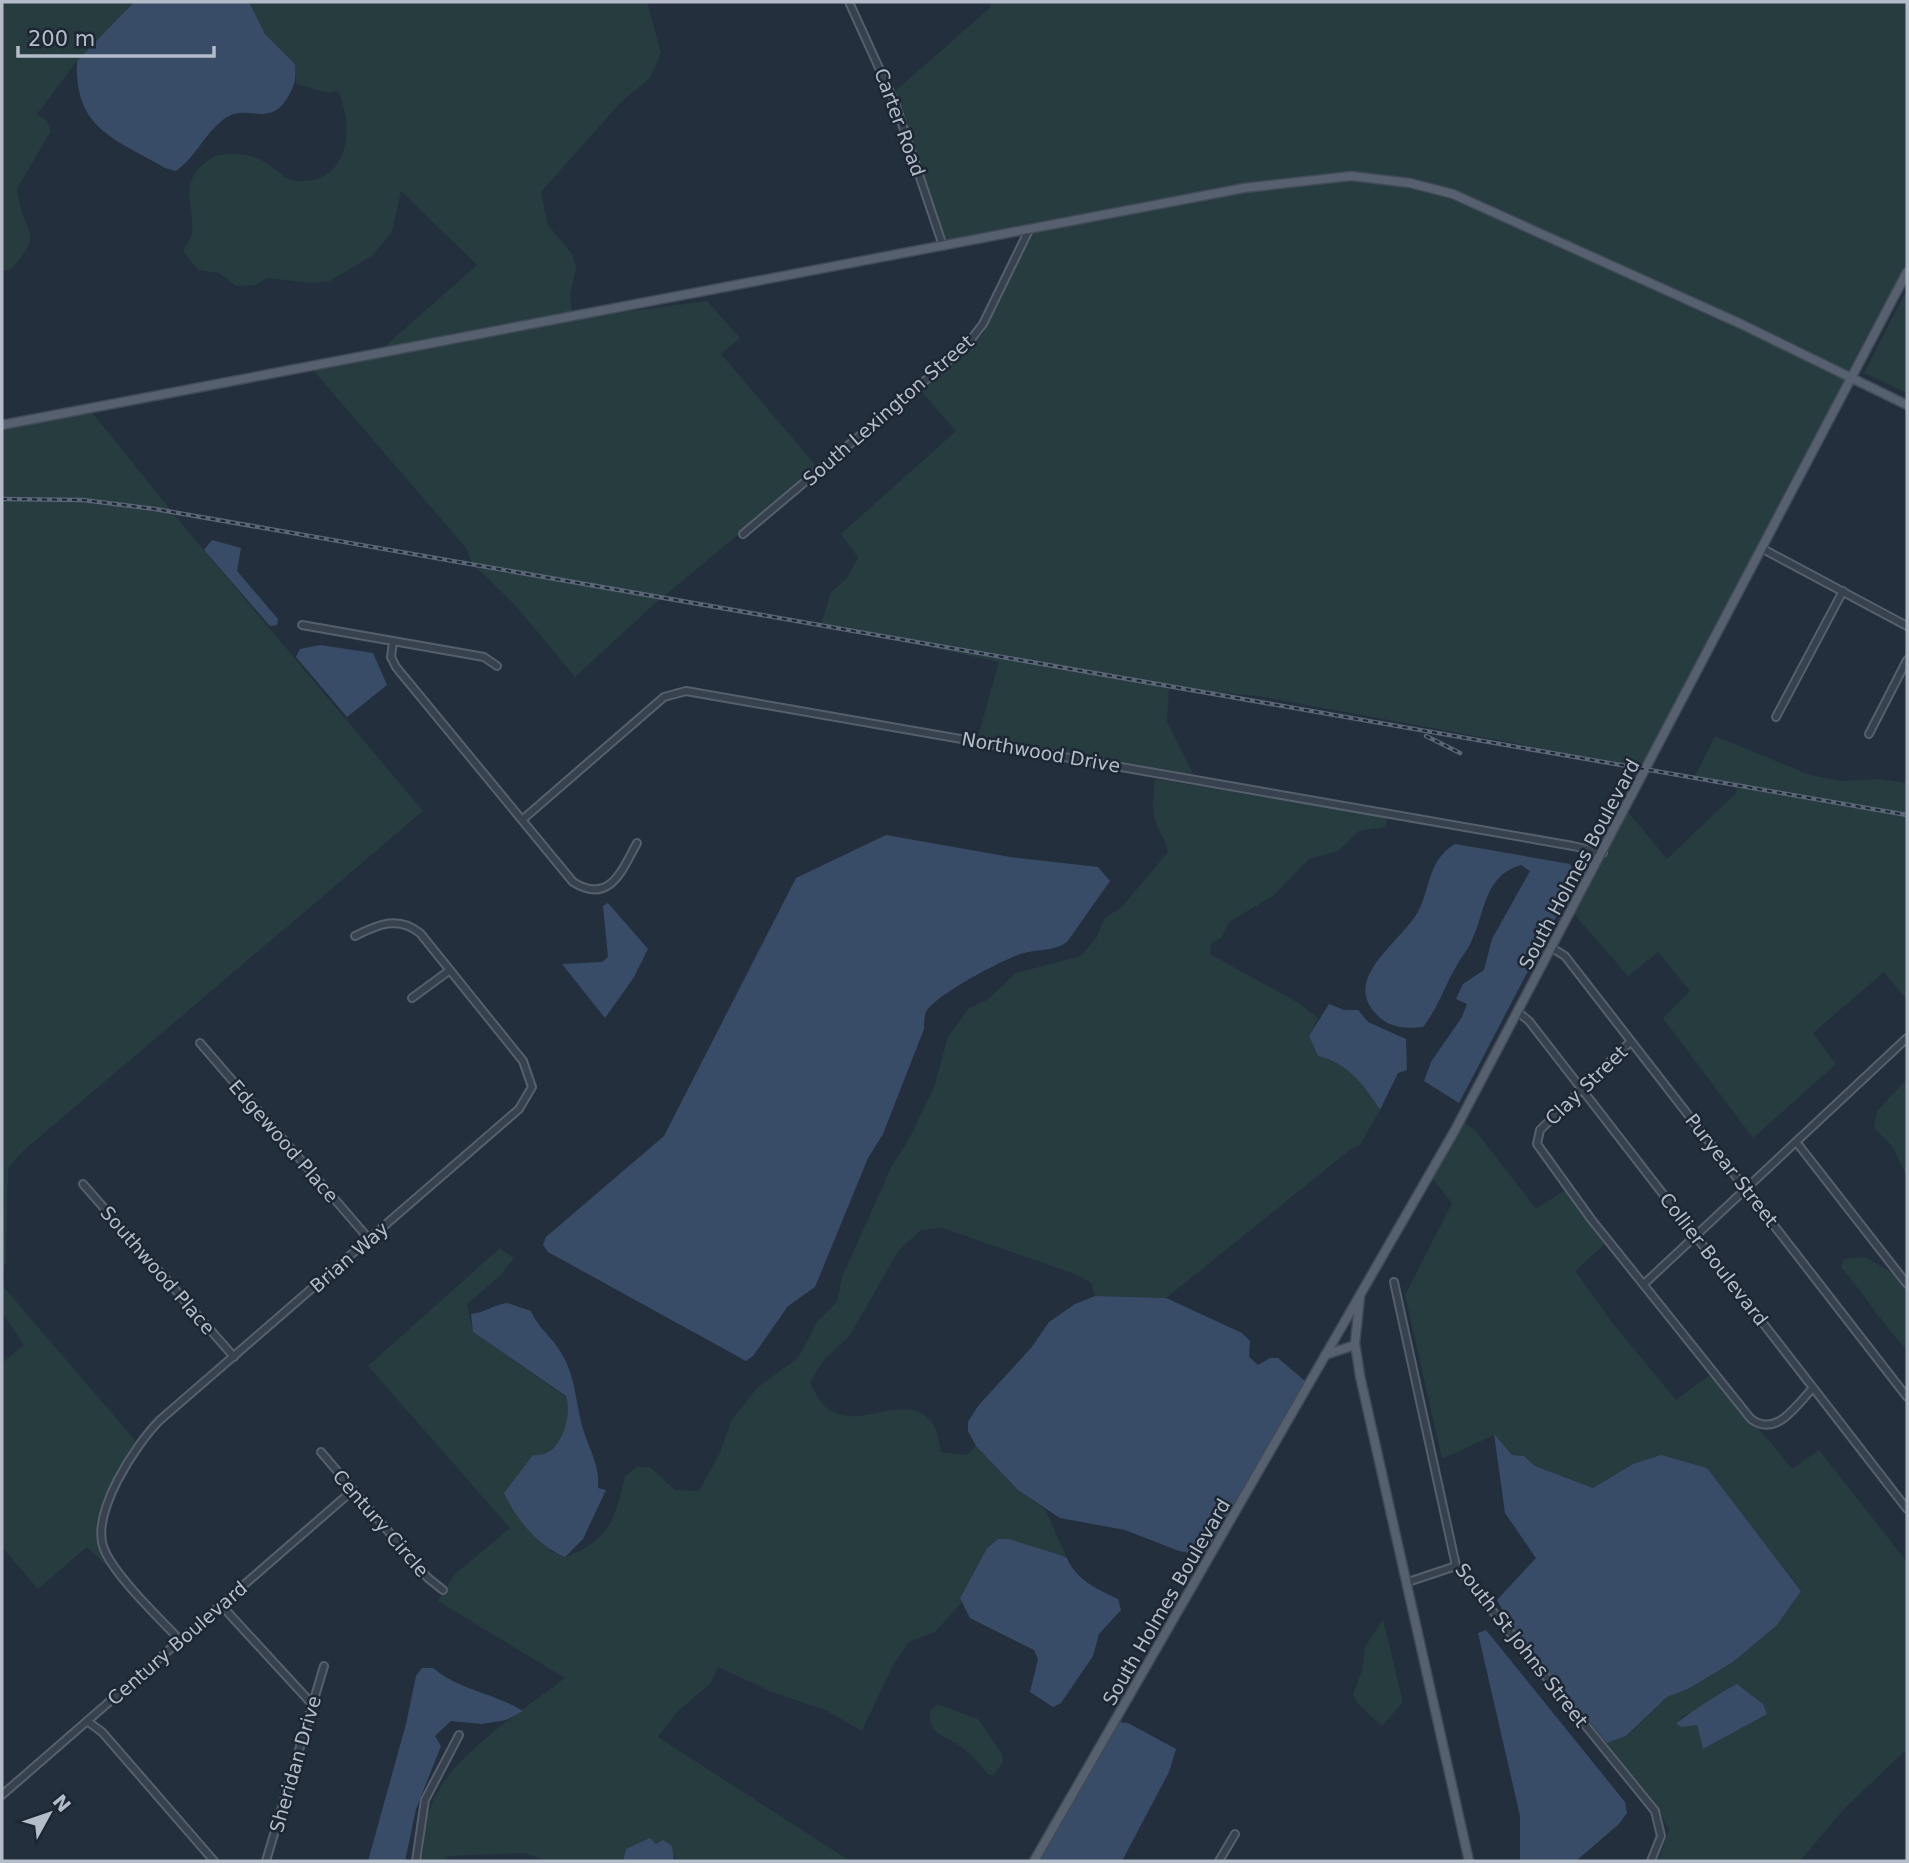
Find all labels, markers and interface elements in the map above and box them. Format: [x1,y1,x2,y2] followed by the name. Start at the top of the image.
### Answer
[18,14,214,58] scale bar
[28,27,95,51] text: 200 m
[870,65,930,179] street label: Carter Road
[798,330,978,490] street label: South Lexington Street
[960,727,1122,777] street label: Northwood Drive
[1514,755,1644,973] street label: South Holmes Boulevard
[1541,1041,1631,1129] street label: Clay Street
[225,1075,343,1207] street label: Edgewood Place
[1681,1109,1783,1231] street label: Puryear Street
[1655,1188,1773,1330] street label: Collier Boulevard
[96,1201,220,1339] street label: Southwood Place
[305,1217,393,1297] street label: Brian Way
[328,1465,434,1581] street label: Century Circle
[1098,1495,1234,1709] street label: South Holmes Boulevard
[1451,1559,1593,1731] street label: South St Johns Street
[103,1576,251,1710] street label: Century Boulevard
[265,1693,325,1835] street label: Sheridan Drive
[14,1779,84,1849] north arrow
[48,1790,76,1816] text: N

